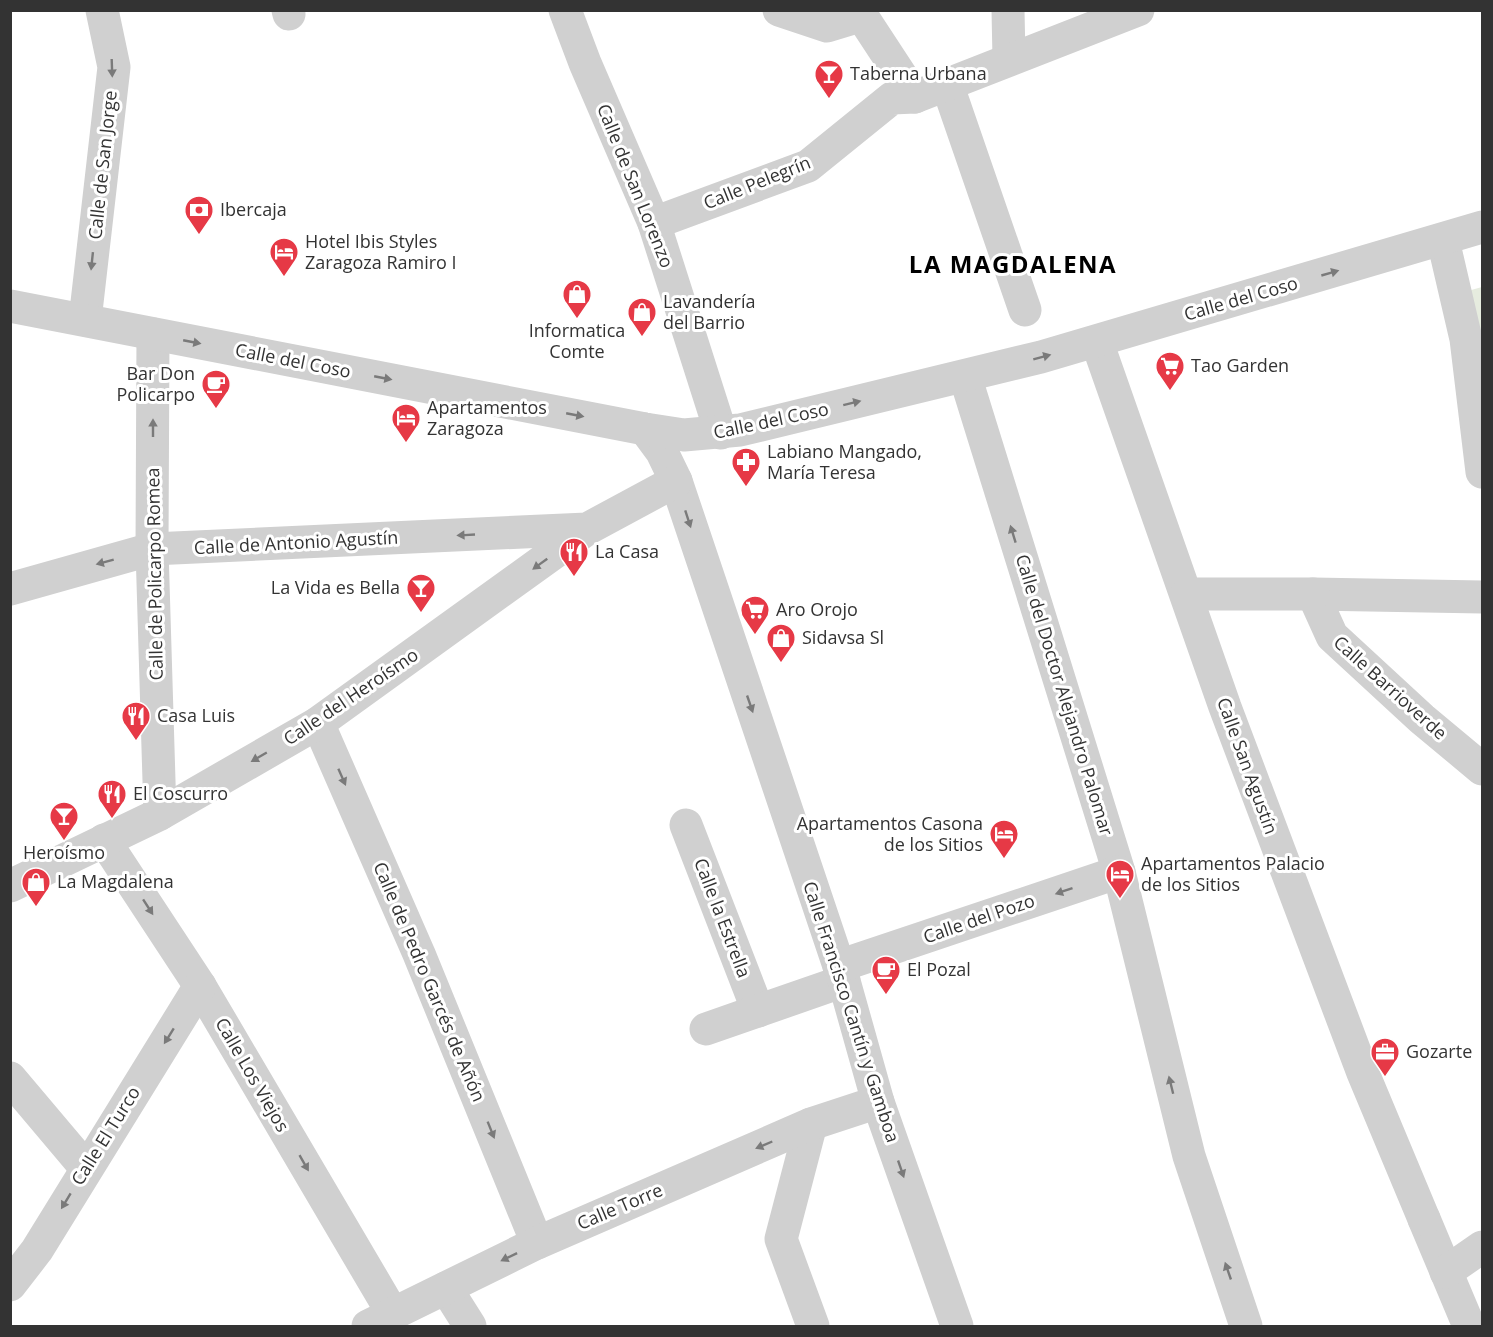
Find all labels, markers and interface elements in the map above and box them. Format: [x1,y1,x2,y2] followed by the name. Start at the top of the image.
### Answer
[108,58,117,77] one-way arrow
[813,58,845,100] bar icon: Taberna Urbana
[850,61,987,85] place label: Taberna Urbana
[82,89,122,240] street label: Calle de San Jorge
[592,100,680,271] street label: Calle de San Lorenzo
[700,150,814,214] street label: Calle Pelegrín
[183,194,215,236] bank icon: Ibercaja
[220,197,287,221] place label: Ibercaja
[305,229,457,274] place label: Hotel Ibis Styles Zaragoza Ramiro I
[268,236,300,278] hotel icon: Hotel Ibis Styles Zaragoza Ramiro I
[909,247,1117,280] district label: LA MAGDALENA
[87,252,97,271] one-way arrow
[1321,268,1339,277] one-way arrow
[1181,270,1300,326] street label: Calle del Coso
[561,278,593,320] shop icon: Informatica Comte
[663,289,755,334] place label: Lavandería del Barrio
[626,296,658,338] shop icon: Lavandería del Barrio
[529,318,625,363] place label: Informatica Comte
[233,337,353,383] street label: Calle del Coso
[182,338,201,347] one-way arrow
[1154,350,1186,392] supermarket icon: Tao Garden
[1033,352,1051,361] one-way arrow
[1191,353,1289,377] place label: Tao Garden
[116,361,195,406] place label: Bar Don Policarpo
[200,368,232,410] cafe icon: Bar Don Policarpo
[374,374,393,383] one-way arrow
[427,395,547,440] place label: Apartamentos Zaragoza
[711,396,831,444] street label: Calle del Coso
[843,398,861,408] one-way arrow
[390,402,422,444] hotel icon: Apartamentos Zaragoza
[565,411,584,420] one-way arrow
[148,418,158,437] one-way arrow
[767,439,922,484] place label: Labiano Mangado, María Teresa
[730,446,762,488] pharmacy icon: Labiano Mangado, María Teresa
[140,467,168,681] street label: Calle de Policarpo Romea
[684,510,693,528] one-way arrow
[193,525,399,559] street label: Calle de Antonio Agustín
[1008,525,1017,543] one-way arrow
[456,530,475,539] one-way arrow
[558,536,590,578] restaurant icon: La Casa
[595,539,659,563] place label: La Casa
[1011,551,1119,839] street label: Calle del Doctor Alejandro Palomar
[96,558,114,568] one-way arrow
[533,558,549,570] one-way arrow
[405,572,437,614] bar icon: La Vida es Bella
[271,575,400,599] place label: La Vida es Bella
[739,594,771,636] supermarket icon: Aro Orojo
[776,597,858,621] place label: Aro Orojo
[765,622,797,664] shop icon: Sidavsa Sl
[802,625,884,649] place label: Sidavsa Sl
[1329,630,1452,745] street label: Calle Barrioverde
[278,642,423,750] street label: Calle del Heroísmo
[1212,694,1284,837] street label: Calle San Agustín
[746,695,756,713] one-way arrow
[120,700,152,742] restaurant icon: Casa Luis
[157,703,235,727] place label: Casa Luis
[250,752,267,762] one-way arrow
[337,768,346,785] one-way arrow
[96,778,128,820] restaurant icon: El Coscurro
[133,781,228,805] place label: El Coscurro
[48,800,80,842] bar icon: Heroísmo
[797,811,983,856] place label: Apartamentos Casona de los Sitios
[988,818,1020,860] hotel icon: Apartamentos Casona de los Sitios
[23,840,105,864] place label: Heroísmo
[1141,851,1325,896] place label: Apartamentos Palacio de los Sitios
[689,855,757,981] street label: Calle la Estrella
[368,858,491,1105] street label: Calle de Pedro Garcés de Añón
[1104,858,1136,900] hotel icon: Apartamentos Palacio de los Sitios
[20,866,52,908] shop icon: La Magdalena
[57,869,174,893] place label: La Magdalena
[798,878,906,1145] street label: Calle Francisco Cantín y Gamboa
[1055,886,1073,896] one-way arrow
[920,888,1038,948] street label: Calle del Pozo
[142,899,153,915] one-way arrow
[870,954,902,996] cafe icon: El Pozal
[907,957,971,981] place label: El Pozal
[210,1013,295,1136] street label: Calle Los Viejos
[163,1028,174,1044] one-way arrow
[1369,1036,1401,1078] office icon: Gozarte
[1406,1039,1472,1063] place label: Gozarte
[1166,1075,1176,1094] one-way arrow
[65,1082,145,1189] street label: Calle El Turco
[486,1122,496,1140] one-way arrow
[755,1140,773,1150] one-way arrow
[298,1155,309,1171] one-way arrow
[897,1160,907,1178] one-way arrow
[573,1177,666,1235] street label: Calle Torre
[60,1193,71,1209] one-way arrow
[500,1252,517,1261] one-way arrow
[1222,1262,1232,1280] one-way arrow

